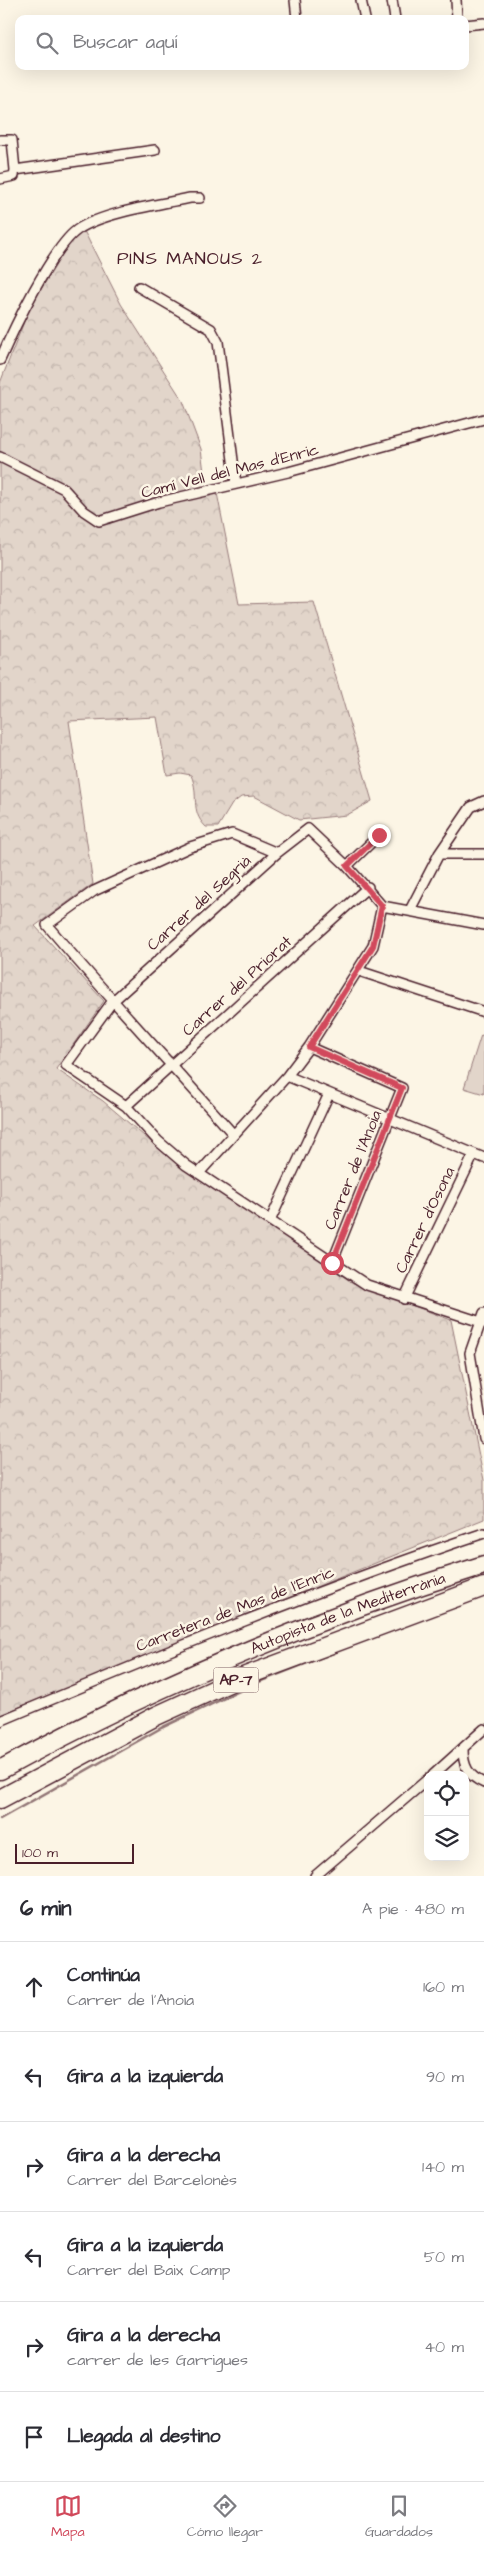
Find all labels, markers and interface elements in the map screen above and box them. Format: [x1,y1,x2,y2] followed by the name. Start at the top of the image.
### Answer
[15,15,469,70] search box
[33,29,61,57] icon: search
[73,29,177,56] text: Buscar aquí
[117,246,263,271] district label: PINS MANOUS 2
[139,438,321,504] street label: Camí Vell del Mas d'Enric
[368,824,391,847] route end
[142,850,257,957] street label: Carrer del Segrià
[177,930,297,1041] street label: Carrer del Priorat
[319,1107,387,1233] street label: Carrer de l'Anoia
[390,1163,460,1277] street label: Carrer d'Osona
[321,1252,344,1275] route start
[133,1561,337,1657] street label: Carretera de Mas de l'Enric
[247,1567,448,1660] street label: Autopista de la Mediterrània
[214,1668,258,1692] road number: AP-7
[424,1771,469,1861] map controls
[424,1771,469,1816] button: locate
[424,1816,469,1861] button: layers
[15,1841,134,1864] scale bar
[22,1843,58,1863] text: 100 m
[20,1894,72,1923] text: 6 min
[362,1898,464,1920] text: A pie · 480 m
[67,1962,140,1989] text: Continúa
[20,1973,48,2001] icon: ahead
[423,1976,464,1998] text: 160 m
[67,1989,194,2011] text: Carrer de l'Anoia
[20,2063,48,2091] icon: left
[67,2063,223,2090] text: Gira a la izquierda
[426,2066,464,2088] text: 90 m
[67,2142,220,2169] text: Gira a la derecha
[20,2153,48,2181] icon: right
[422,2156,464,2178] text: 140 m
[67,2169,237,2191] text: Carrer del Barcelonès
[67,2232,223,2259] text: Gira a la izquierda
[20,2243,48,2271] icon: left
[424,2246,464,2268] text: 50 m
[67,2259,231,2281] text: Carrer del Baix Camp
[67,2322,220,2349] text: Gira a la derecha
[20,2333,48,2361] icon: right
[424,2336,464,2358] text: 40 m
[67,2349,248,2371] text: carrer de les Garrigues
[20,2423,48,2451] icon: arrive
[67,2423,220,2450] text: Llegada al destino
[51,2492,85,2542] tab: Mapa
[187,2492,263,2542] tab: Cómo llegar
[365,2492,433,2542] tab: Guardados

